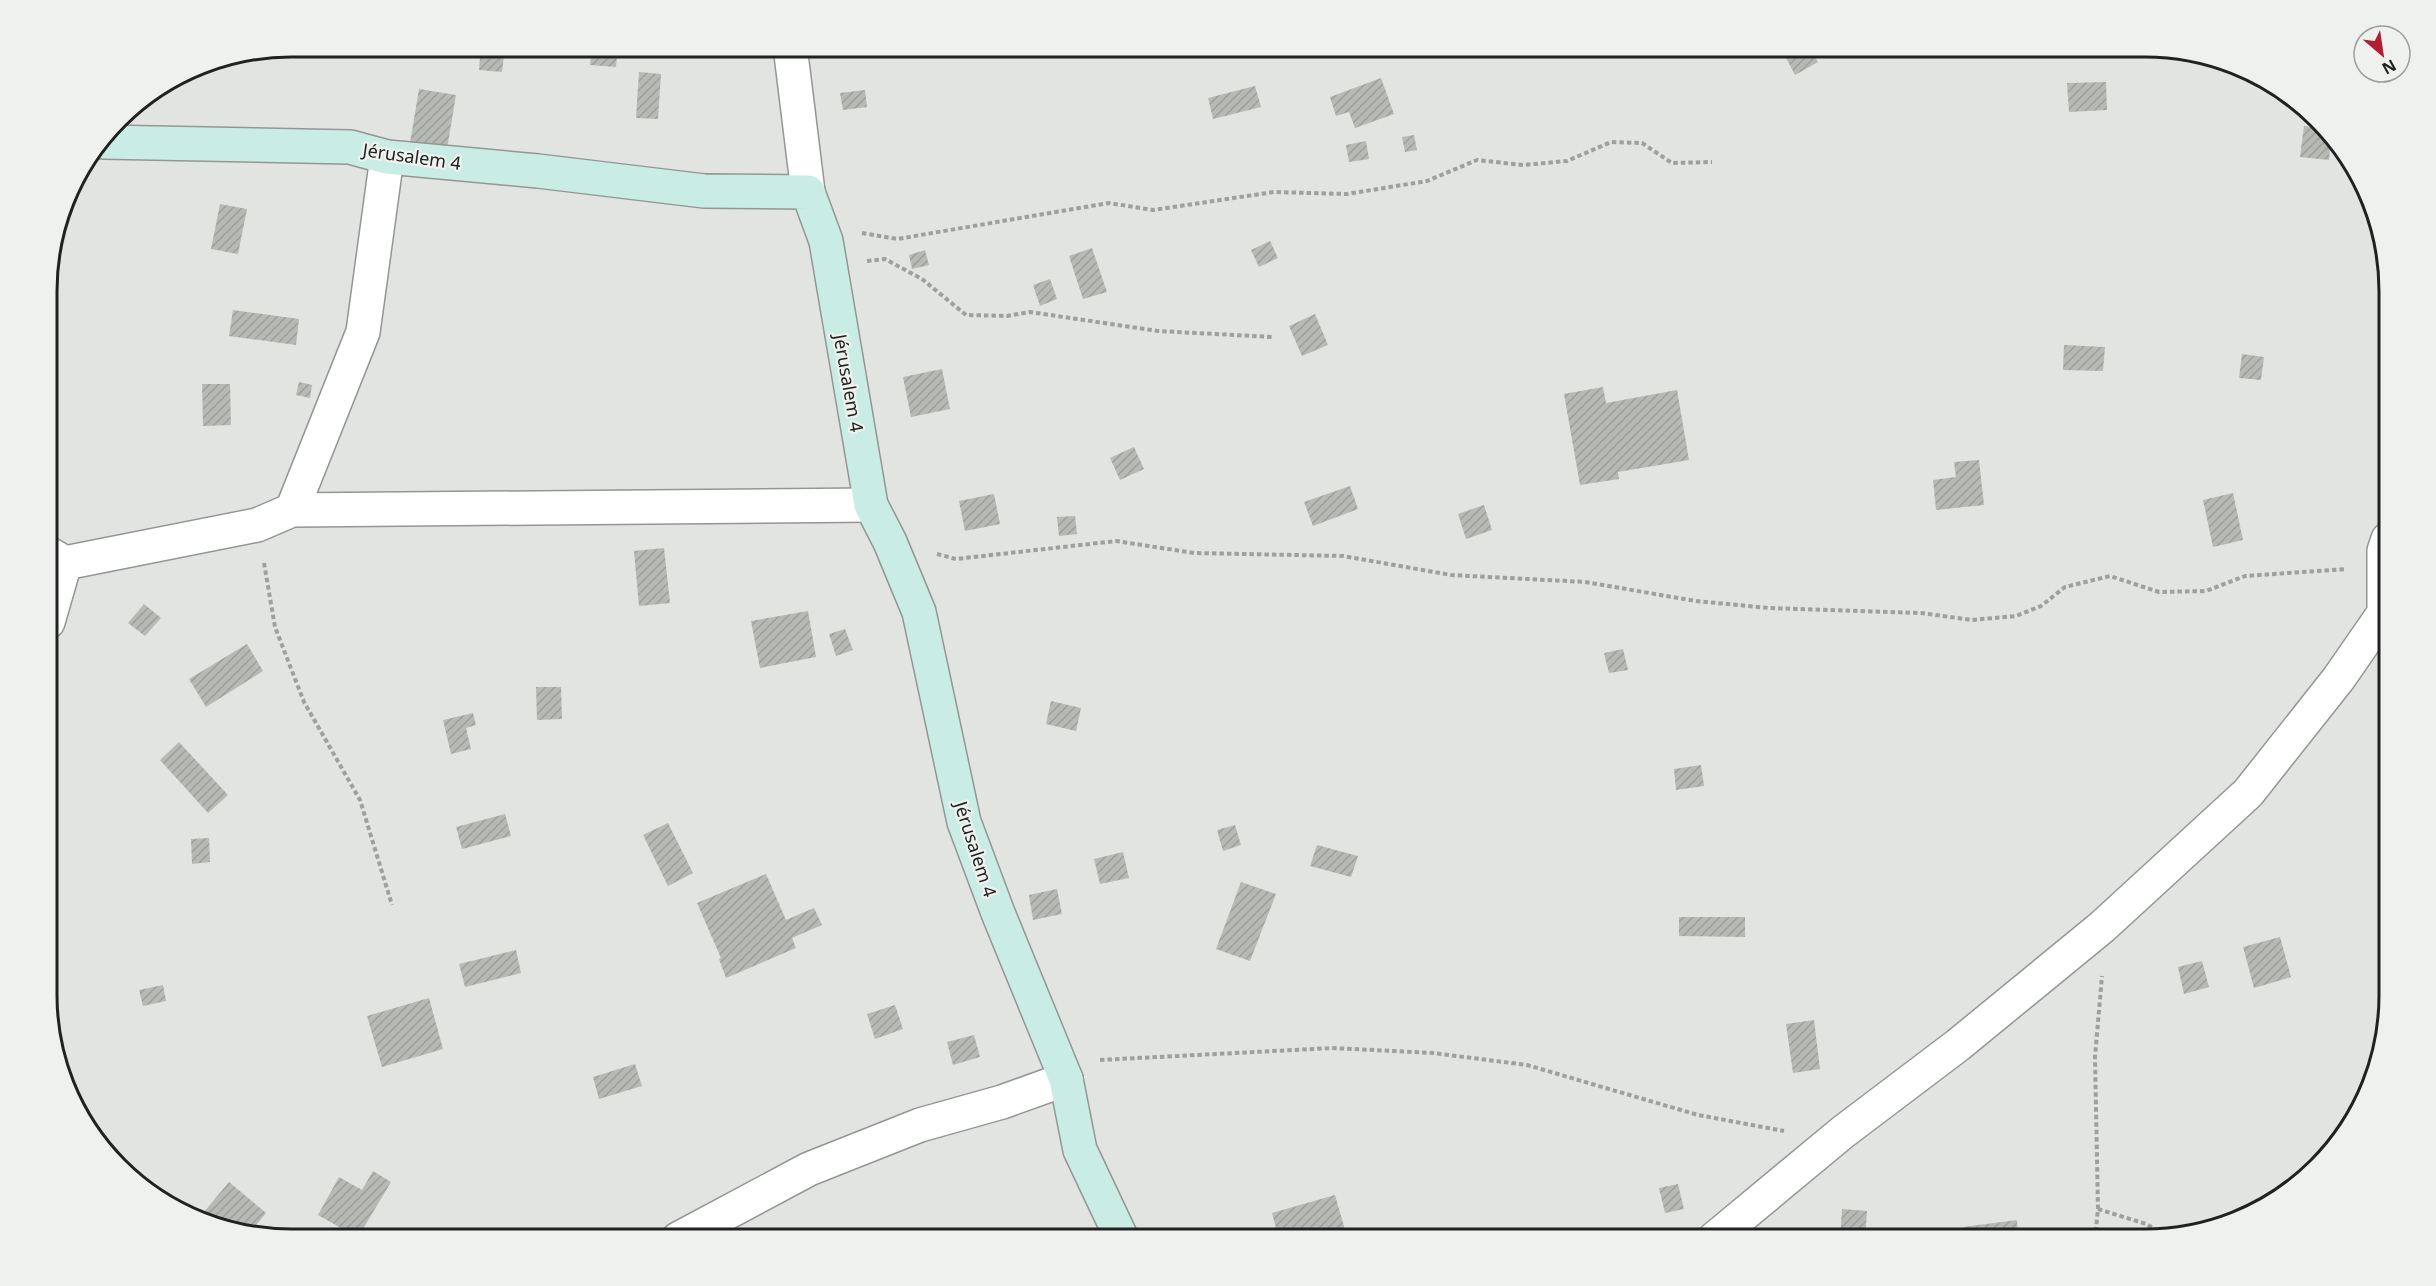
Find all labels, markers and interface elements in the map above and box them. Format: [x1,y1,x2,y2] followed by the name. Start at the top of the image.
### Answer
[2352,24,2412,84] north arrow
[2378,54,2400,80] text: N
[359,137,463,175] street label: Jérusalem 4
[828,330,869,434] street label: Jérusalem 4
[949,796,1003,900] street label: Jérusalem 4

